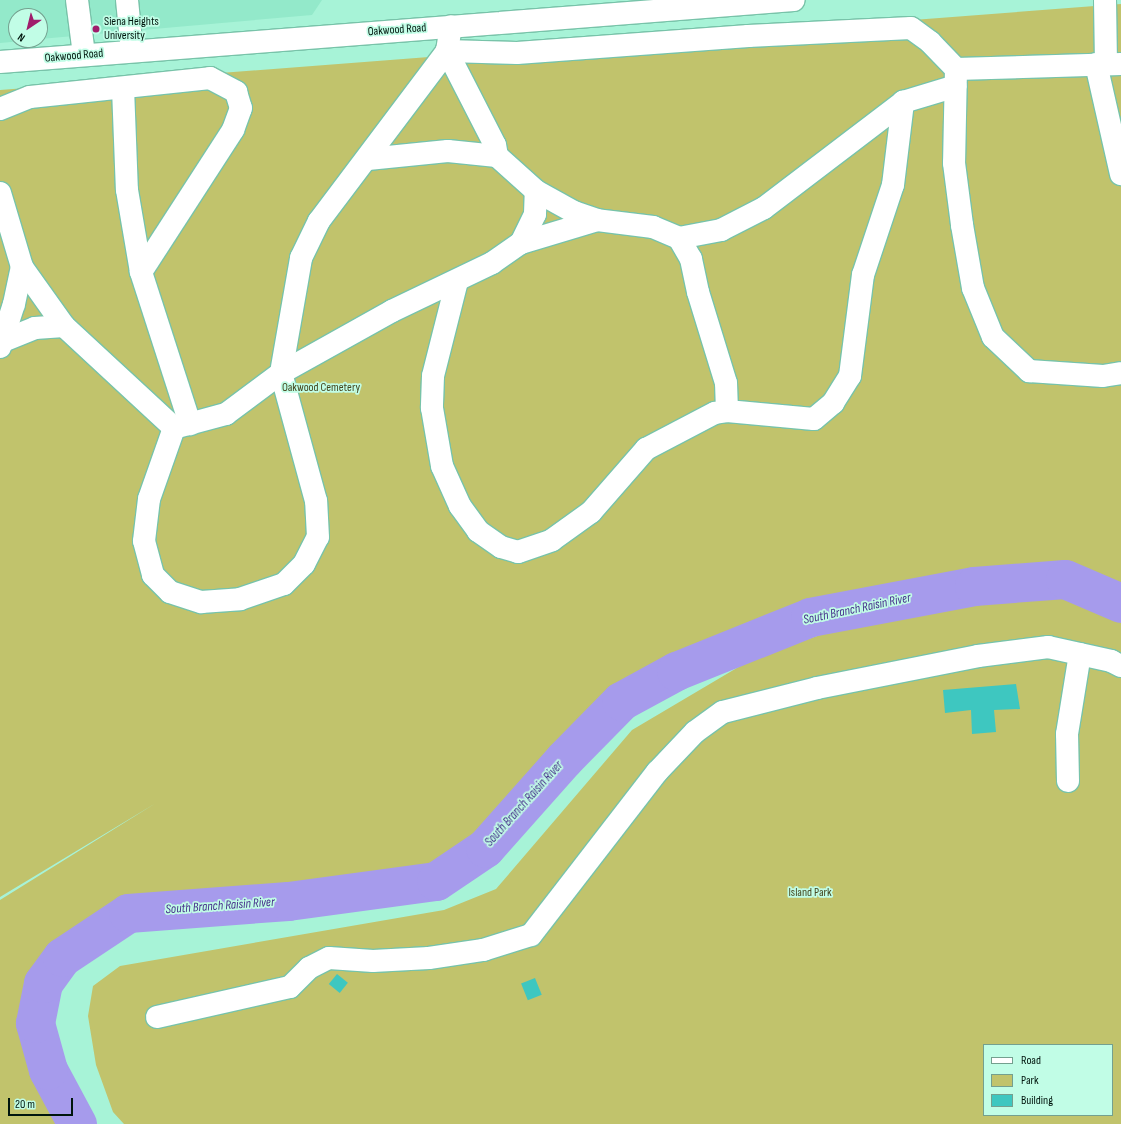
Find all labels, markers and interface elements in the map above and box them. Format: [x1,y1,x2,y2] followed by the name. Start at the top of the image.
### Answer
[8,8,48,48] north arrow
[104,15,159,43] place label: Siena Heights University
[367,21,427,39] street label: Oakwood Road
[91,24,101,34] marker: Siena Heights University
[15,30,28,44] text: N
[44,46,104,66] street label: Oakwood Road
[282,381,360,395] park label: Oakwood Cemetery
[802,590,912,628] water label: South Branch Raisin River
[482,758,566,850] water label: South Branch Raisin River
[788,886,832,900] park label: Island Park
[165,894,275,918] water label: South Branch Raisin River
[983,1044,1113,1116] legend
[1021,1053,1041,1068] text: Road
[1021,1073,1039,1088] text: Park
[10,1090,75,1116] scale bar
[1021,1093,1053,1108] text: Building
[15,1097,35,1112] text: 20 m

